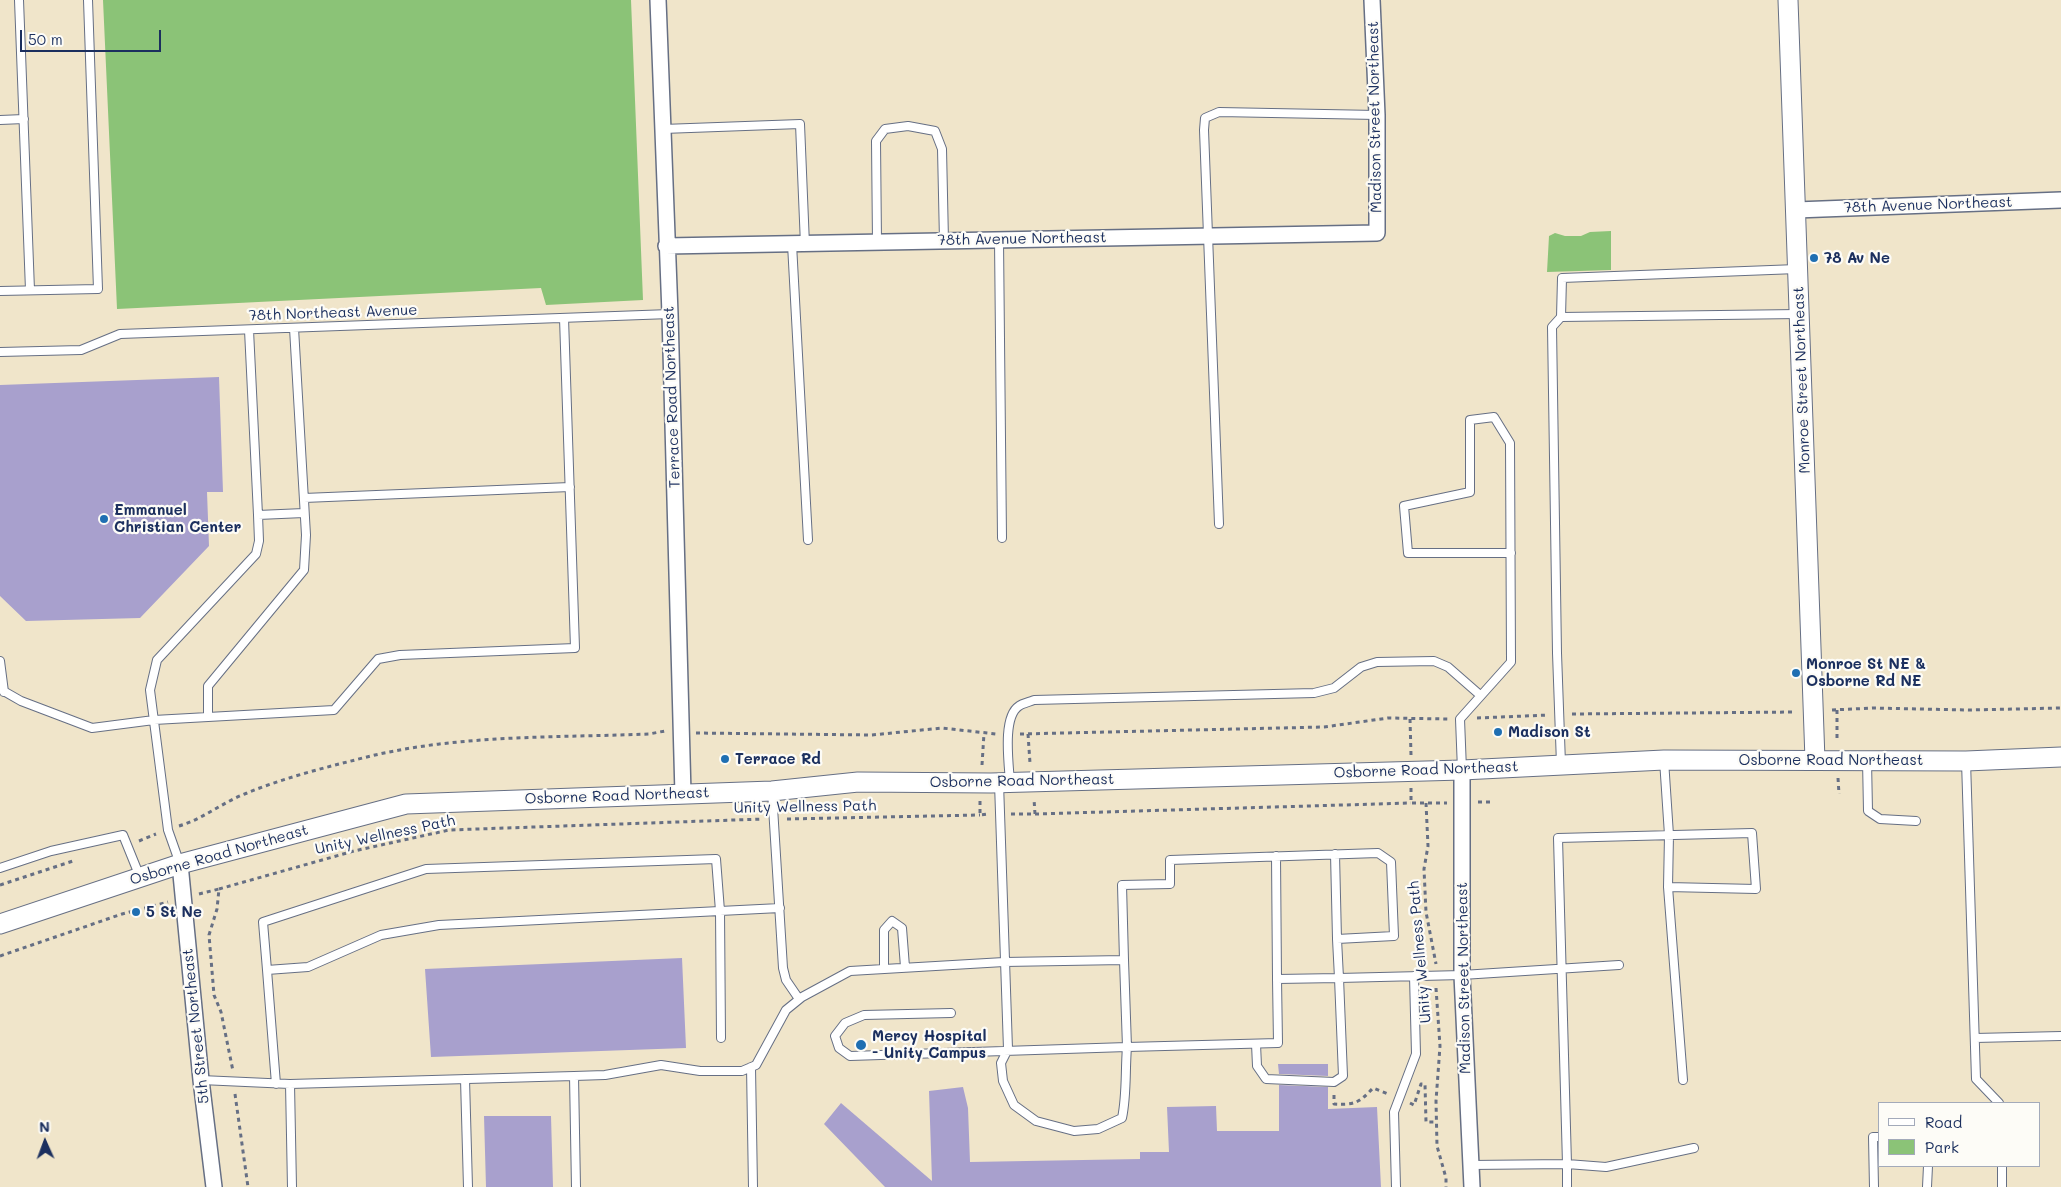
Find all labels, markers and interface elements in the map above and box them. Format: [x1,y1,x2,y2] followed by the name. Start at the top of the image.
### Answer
[22,20,164,52] scale bar
[1364,21,1386,213] street label: Madison Street Northeast
[28,29,63,49] text: 50 m
[1843,193,2013,217] street label: 78th Avenue Northeast
[937,229,1107,249] street label: 78th Avenue Northeast
[1824,249,1890,267] place label: 78 Av Ne
[1808,252,1820,264] marker: 78 Av Ne
[1790,286,1814,474] street label: Monroe Street Northeast
[248,301,418,325] street label: 78th Northeast Avenue
[660,306,684,488] street label: Terrace Road Northeast
[114,501,241,536] place label: Emmanuel Christian Center
[98,513,110,525] marker: Emmanuel Christian Center
[1806,655,1926,690] place label: Monroe St NE & Osborne Rd NE
[1790,667,1802,679] marker: Monroe St NE & Osborne Rd NE
[1508,723,1591,741] place label: Madison St
[1492,726,1504,738] marker: Madison St
[735,750,821,768] place label: Terrace Rd
[1739,751,1923,769] street label: Osborne Road Northeast
[719,753,731,765] marker: Terrace Rd
[1333,758,1519,782] street label: Osborne Road Northeast
[929,770,1115,792] street label: Osborne Road Northeast
[524,784,710,808] street label: Osborne Road Northeast
[734,797,876,817] street label: Unity Wellness Path
[313,811,457,859] street label: Unity Wellness Path
[128,821,310,889] street label: Osborne Road Northeast
[1405,880,1435,1024] street label: Unity Wellness Path
[1453,882,1475,1074] street label: Madison Street Northeast
[146,903,202,921] place label: 5 St Ne
[130,906,142,918] marker: 5 St Ne
[179,947,213,1105] street label: 5th Street Northeast
[872,1027,987,1062] place label: Mercy Hospital - Unity Campus
[854,1038,868,1052] marker: Mercy Hospital - Unity Campus
[1878,1102,2041,1167] legend
[1925,1112,1962,1132] text: Road
[20,1117,70,1167] north arrow
[39,1117,50,1136] text: N
[1925,1137,1959,1157] text: Park

